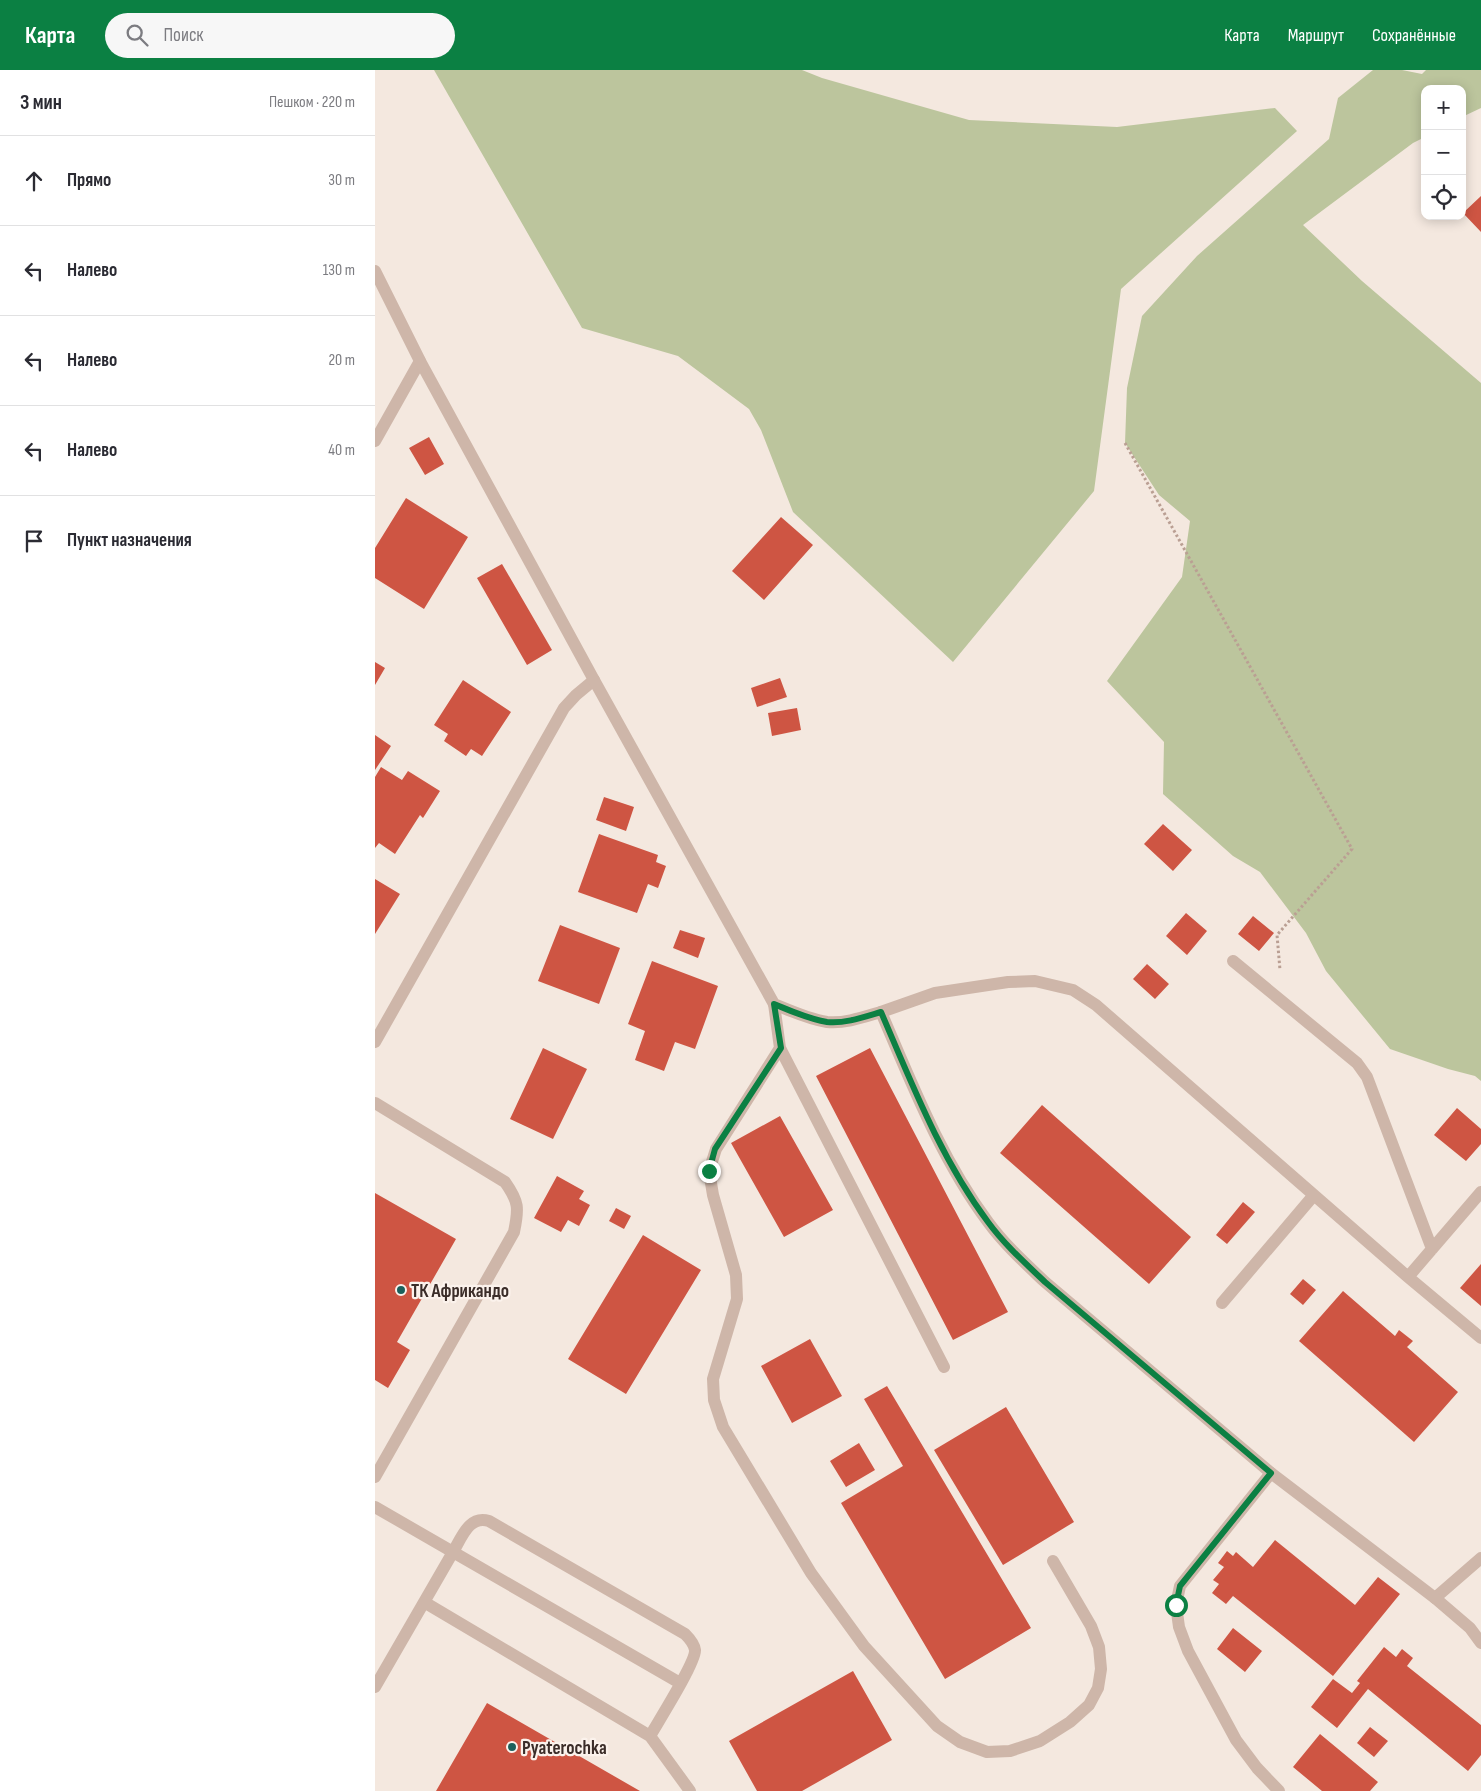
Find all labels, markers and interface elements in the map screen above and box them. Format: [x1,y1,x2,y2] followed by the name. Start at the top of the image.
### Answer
[105,13,455,58] search box
[25,21,75,50] text: Карта
[123,21,151,49] icon: search
[163,24,204,47] text: Поиск
[1224,25,1260,46] text: Карта
[1288,25,1344,46] text: Маршрут
[1372,25,1456,46] text: Сохранённые
[1421,85,1466,220] map controls
[1421,85,1466,130] button: +
[20,90,62,115] text: 3 мин
[269,93,355,112] text: Пешком · 220 m
[1421,130,1466,175] button: −
[20,167,48,195] icon: ahead
[67,169,111,192] text: Прямо
[328,171,355,190] text: 30 m
[1421,175,1466,220] button: locate
[20,257,48,285] icon: left
[67,259,117,282] text: Налево
[323,261,355,280] text: 130 m
[20,347,48,375] icon: left
[67,349,117,372] text: Налево
[328,351,355,370] text: 20 m
[20,437,48,465] icon: left
[67,439,117,462] text: Налево
[328,441,355,460] text: 40 m
[20,527,48,555] icon: arrive
[67,529,192,552] text: Пункт назначения
[698,1160,721,1183] route end
[411,1280,509,1303] place label: ТК Африкандо
[395,1284,407,1296] marker: ТК Африкандо
[1165,1594,1188,1617] route start
[522,1737,607,1760] place label: Pyaterochka
[506,1741,518,1753] marker: Pyaterochka

